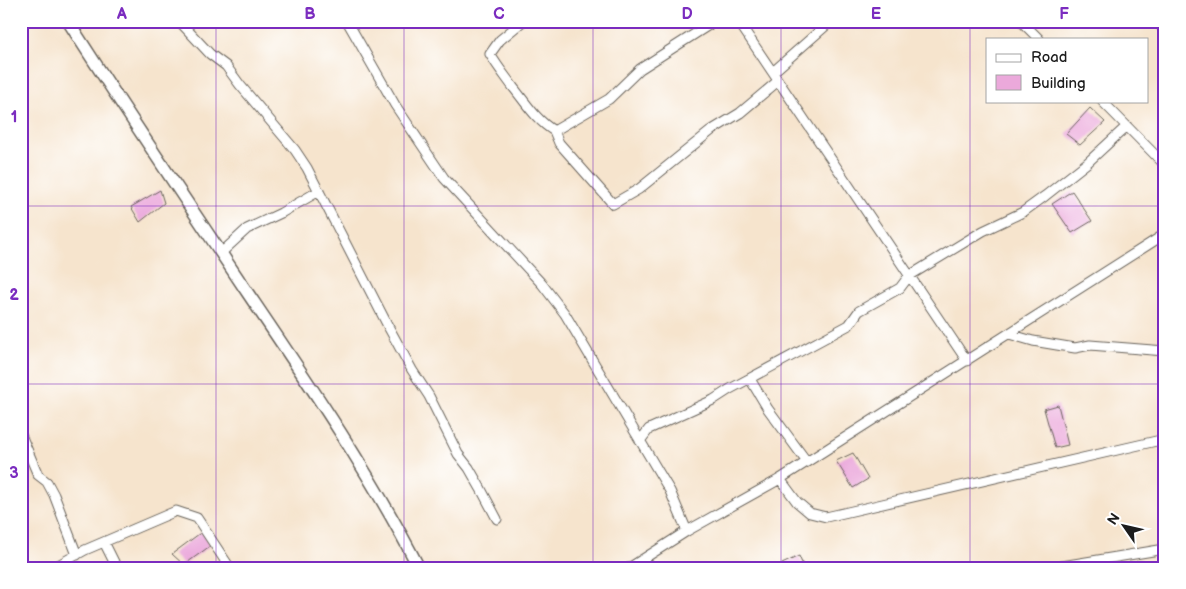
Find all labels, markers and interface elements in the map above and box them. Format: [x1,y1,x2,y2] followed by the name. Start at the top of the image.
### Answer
[116,5,127,24] text: A
[304,5,316,24] text: B
[493,5,505,24] text: C
[681,5,693,24] text: D
[871,5,881,24] text: E
[1059,5,1069,24] text: F
[986,38,1148,102] legend
[1031,48,1067,67] text: Road
[1031,74,1086,93] text: Building
[11,108,17,127] text: 1
[9,286,19,305] text: 2
[9,464,19,483] text: 3
[1098,502,1148,552] north arrow
[1104,510,1124,528] text: N

